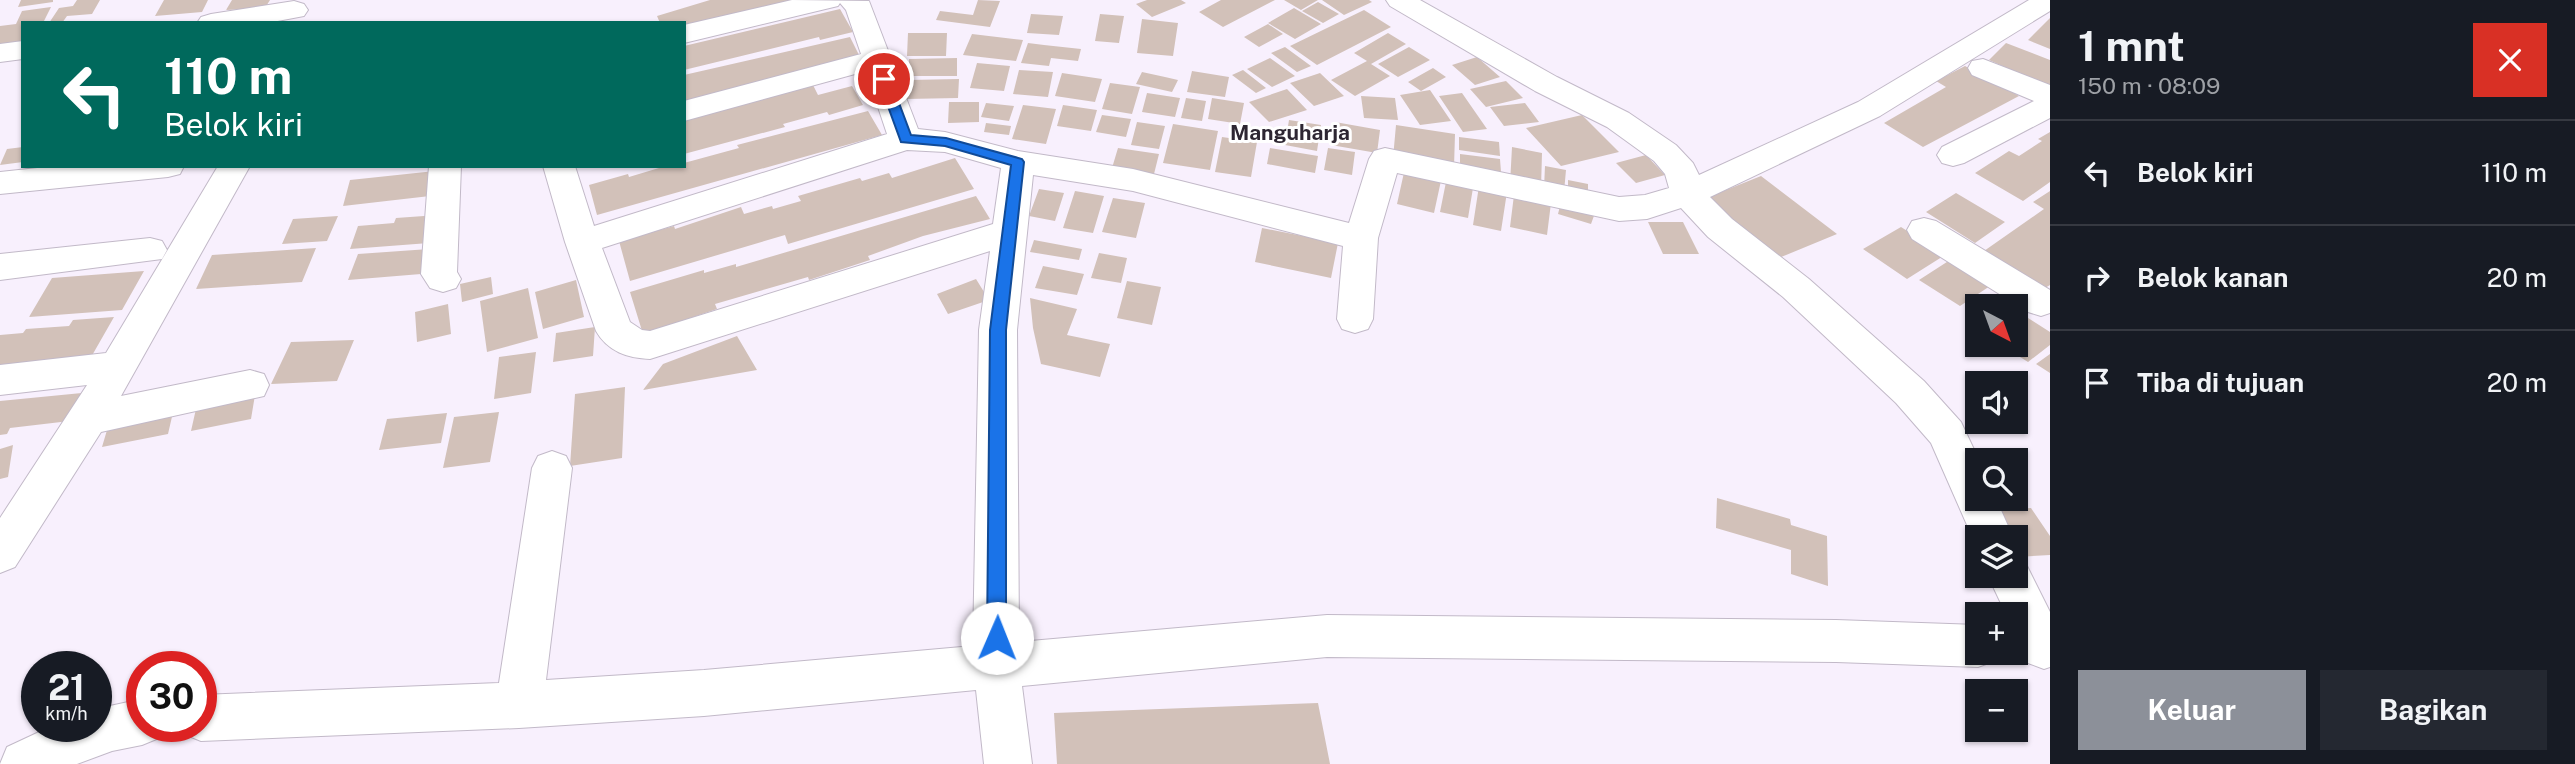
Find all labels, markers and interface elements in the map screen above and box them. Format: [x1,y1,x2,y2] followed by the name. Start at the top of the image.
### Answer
[2078,21,2185,70] text: 1 mnt
[2473,23,2547,97] button: close
[164,47,292,105] text: 110 m
[49,49,140,140] icon: left
[854,49,914,109] pin
[865,60,903,98] icon: arrive
[2078,72,2220,99] text: 150 m · 08:09
[164,106,303,143] text: Belok kiri
[1230,120,1350,145] district label: Manguharja
[2078,154,2116,192] icon: left
[2137,157,2253,188] text: Belok kiri
[2481,157,2547,188] text: 110 m
[2078,259,2116,297] icon: right
[2137,262,2288,293] text: Belok kanan
[2487,262,2547,293] text: 20 m
[1965,294,2028,357] north arrow
[1965,294,2028,742] map controls
[2078,364,2116,402] icon: arrive
[2137,367,2304,398] text: Tiba di tujuan
[2487,367,2547,398] text: 20 m
[1965,371,2028,434] button: sound
[1965,448,2028,511] button: search
[1965,525,2028,588] button: layers
[960,601,1034,675] position arrow
[1965,602,2028,665] button: +
[126,651,217,742] speed limit sign: 30
[48,667,85,708] text: 21
[2078,670,2306,750] button: Keluar
[2320,670,2547,750] button: Bagikan
[1965,679,2028,742] button: −
[45,703,88,724] text: km/h

